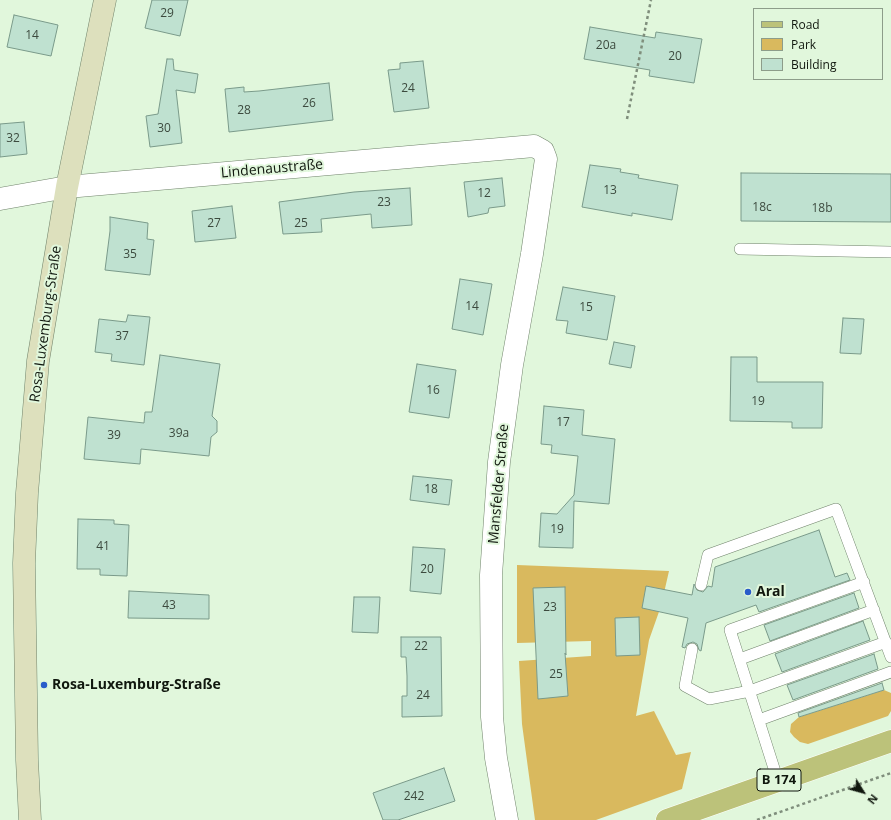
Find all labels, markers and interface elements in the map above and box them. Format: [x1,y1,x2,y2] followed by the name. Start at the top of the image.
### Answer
[160,7,174,21] house number: 29
[753,8,883,80] legend
[791,16,820,33] text: Road
[25,29,39,43] house number: 14
[791,36,816,53] text: Park
[596,39,616,53] house number: 20a
[668,50,682,64] house number: 20
[791,56,836,73] text: Building
[401,82,415,96] house number: 24
[302,97,316,111] house number: 26
[237,104,251,118] house number: 28
[157,122,171,136] house number: 30
[6,132,20,146] house number: 32
[220,156,324,182] street label: Lindenaustraße
[603,184,617,198] house number: 13
[477,187,491,201] house number: 12
[377,196,391,210] house number: 23
[752,201,772,215] house number: 18c
[811,202,833,216] house number: 18b
[207,217,221,231] house number: 27
[294,217,308,231] house number: 25
[27,245,65,403] street label: Rosa-Luxemburg-Straße
[123,248,137,262] house number: 35
[465,300,479,314] house number: 14
[579,301,593,315] house number: 15
[115,330,129,344] house number: 37
[426,384,440,398] house number: 16
[751,395,765,409] house number: 19
[556,416,570,430] house number: 17
[485,423,513,545] street label: Mansfelder Straße
[169,427,189,441] house number: 39a
[107,429,121,443] house number: 39
[424,483,438,497] house number: 18
[550,523,564,537] house number: 19
[96,540,110,554] house number: 41
[420,563,434,577] house number: 20
[756,584,785,600] place label: Aral
[743,587,753,597] marker: Aral
[162,599,176,613] house number: 43
[543,601,557,615] house number: 23
[414,640,428,654] house number: 22
[549,668,563,682] house number: 25
[52,677,221,693] place label: Rosa-Luxemburg-Straße
[39,680,49,690] marker: Rosa-Luxemburg-Straße
[416,689,430,703] house number: 24
[757,769,801,791] road number: B 174
[843,772,883,812] north arrow
[404,790,424,804] house number: 242
[864,791,882,808] text: N

